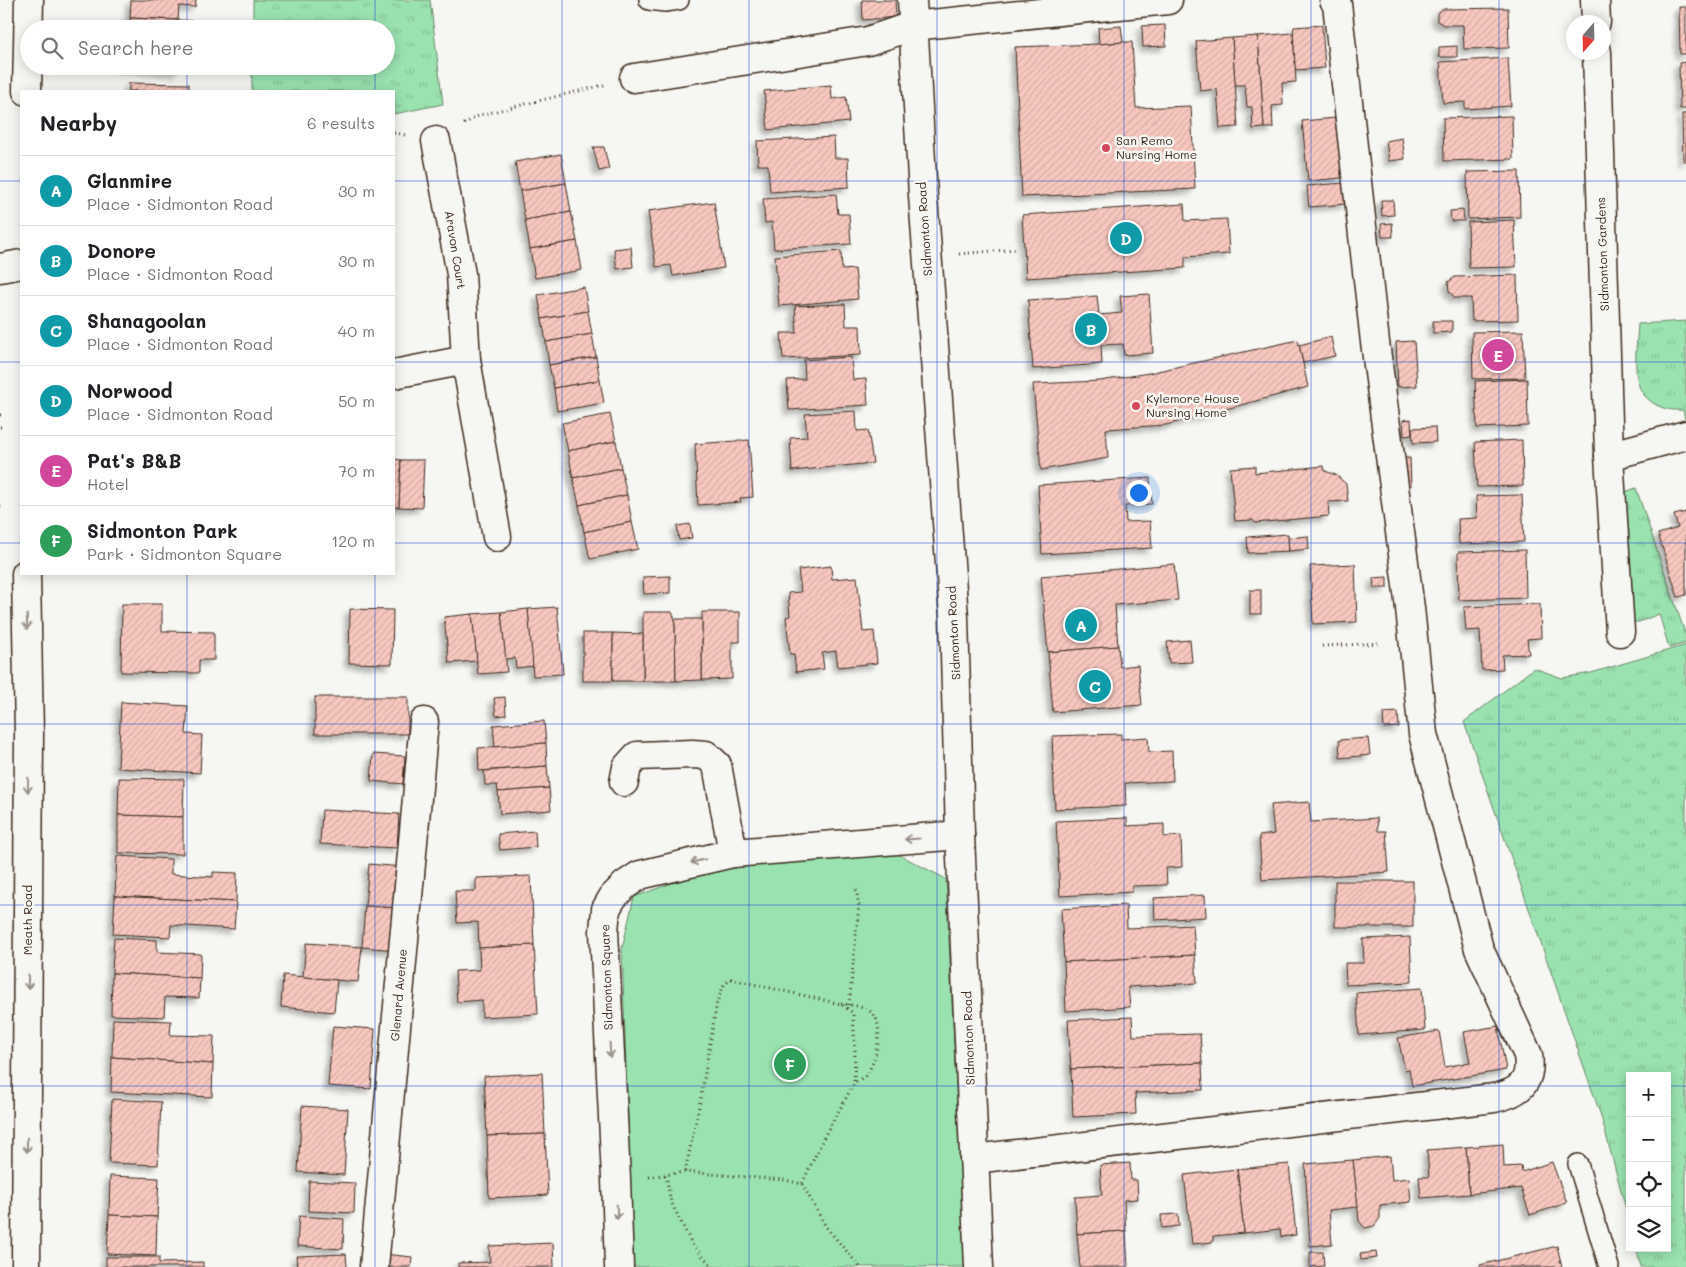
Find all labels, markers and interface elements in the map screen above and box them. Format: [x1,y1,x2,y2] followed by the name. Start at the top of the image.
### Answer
[1566,15,1611,60] north arrow
[20,20,395,75] search box
[38,34,66,62] icon: search
[78,35,194,60] text: Search here
[40,109,117,136] text: Nearby
[307,112,375,133] text: 6 results
[1116,132,1197,162] place label: San Remo Nursing Home
[1100,142,1112,154] marker: San Remo Nursing Home
[87,168,172,193] text: Glanmire
[50,180,62,201] text: A
[338,180,375,201] text: 30 m
[913,181,935,277] street label: Sidmonton Road
[87,193,273,214] text: Place · Sidmonton Road
[1592,197,1612,311] street label: Sidmonton Gardens
[442,209,470,290] street label: Aravon Court
[1110,219,1142,257] pin: D
[87,238,156,263] text: Donore
[51,250,61,271] text: B
[338,250,375,271] text: 30 m
[87,263,273,284] text: Place · Sidmonton Road
[87,308,206,333] text: Shanagoolan
[1075,310,1107,348] pin: B
[50,320,62,341] text: C
[338,320,375,341] text: 40 m
[87,333,273,354] text: Place · Sidmonton Road
[1482,336,1514,374] pin: E
[87,378,173,403] text: Norwood
[50,390,62,411] text: D
[338,390,375,411] text: 50 m
[1146,390,1239,420] place label: Kylemore House Nursing Home
[1130,400,1142,412] marker: Kylemore House Nursing Home
[87,403,273,424] text: Place · Sidmonton Road
[87,448,181,473] text: Pat's B&B
[51,460,61,481] text: E
[338,460,375,481] text: 70 m
[87,473,129,494] text: Hotel
[1126,480,1152,506] your location
[87,518,237,543] text: Sidmonton Park
[51,530,61,551] text: F
[331,530,375,551] text: 120 m
[87,543,282,564] text: Park · Sidmonton Square
[943,585,963,680] street label: Sidmonton Road
[1065,606,1097,644] pin: A
[22,614,32,630] one-way arrow
[1079,667,1111,705] pin: C
[23,776,33,793] one-way arrow
[904,834,920,843] one-way arrow
[691,857,707,866] one-way arrow
[19,884,35,955] street label: Meath Road
[596,924,616,1030] street label: Sidmonton Square
[386,948,410,1042] street label: Glenard Avenue
[23,974,33,990] one-way arrow
[958,990,978,1085] street label: Sidmonton Road
[605,1042,615,1058] one-way arrow
[774,1045,806,1083] pin: F
[1626,1072,1671,1252] map controls
[1626,1072,1671,1117] button: +
[1626,1117,1671,1162] button: −
[22,1136,32,1153] one-way arrow
[1626,1162,1671,1207] button: locate
[612,1204,622,1220] one-way arrow
[1626,1207,1671,1252] button: layers

